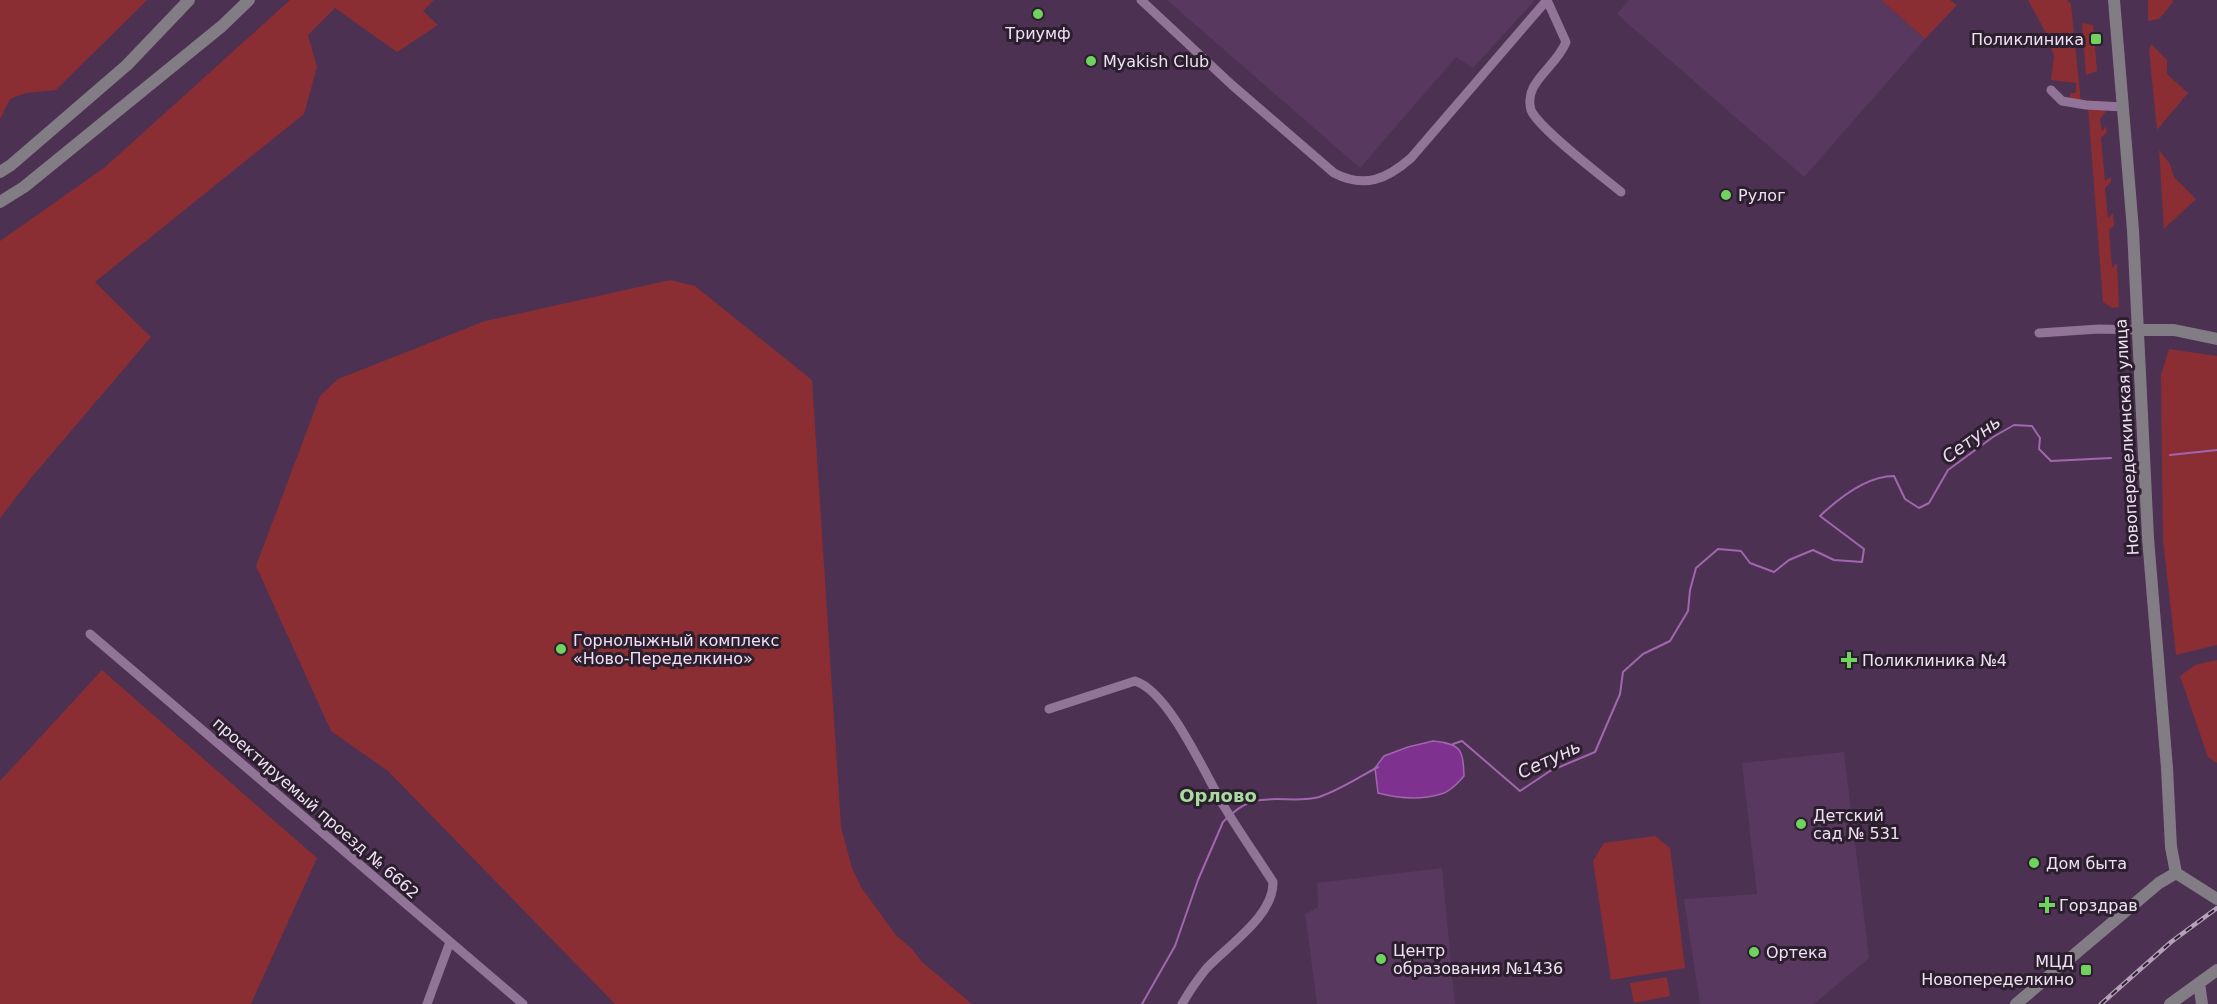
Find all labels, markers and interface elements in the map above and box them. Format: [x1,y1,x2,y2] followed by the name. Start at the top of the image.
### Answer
[1031,7,1045,21] marker: Триумф
[1004,24,1071,43] place label: Триумф
[1971,30,2084,49] place label: Поликлиника
[2089,32,2103,46] marker: Поликлиника
[1103,52,1209,71] place label: Myakish Club
[1084,54,1098,68] marker: Myakish Club
[1738,186,1786,205] place label: Рулог
[1719,188,1733,202] marker: Рулог
[2111,318,2143,556] street label: Новопеределкинская улица
[1938,411,2004,467] water label: Сетунь
[573,631,779,668] place label: Горнолыжный комплекс «Ново-Переделкино»
[554,642,568,656] marker: Горнолыжный комплекс «Ново-Переделкино»
[1840,651,1858,669] marker: Поликлиника №4
[1862,651,2007,670] place label: Поликлиника №4
[209,713,423,903] street label: проектируемый проезд № 6662
[1514,735,1584,783] water label: Сетунь
[1179,785,1257,806] district label: Орлово
[1813,806,1900,843] place label: Детский сад № 531
[1794,817,1808,831] marker: Детский сад № 531
[2046,854,2127,873] place label: Дом быта
[2027,856,2041,870] marker: Дом быта
[2059,896,2138,915] place label: Горздрав
[2040,898,2054,912] marker: Горздрав
[1393,941,1563,978] place label: Центр образования №1436
[1766,943,1827,962] place label: Ортека
[1747,945,1761,959] marker: Ортека
[1374,952,1388,966] marker: Центр образования №1436
[1921,952,2074,989] place label: МЦД Новопеределкино
[2079,963,2093,977] marker: МЦД Новопеределкино

